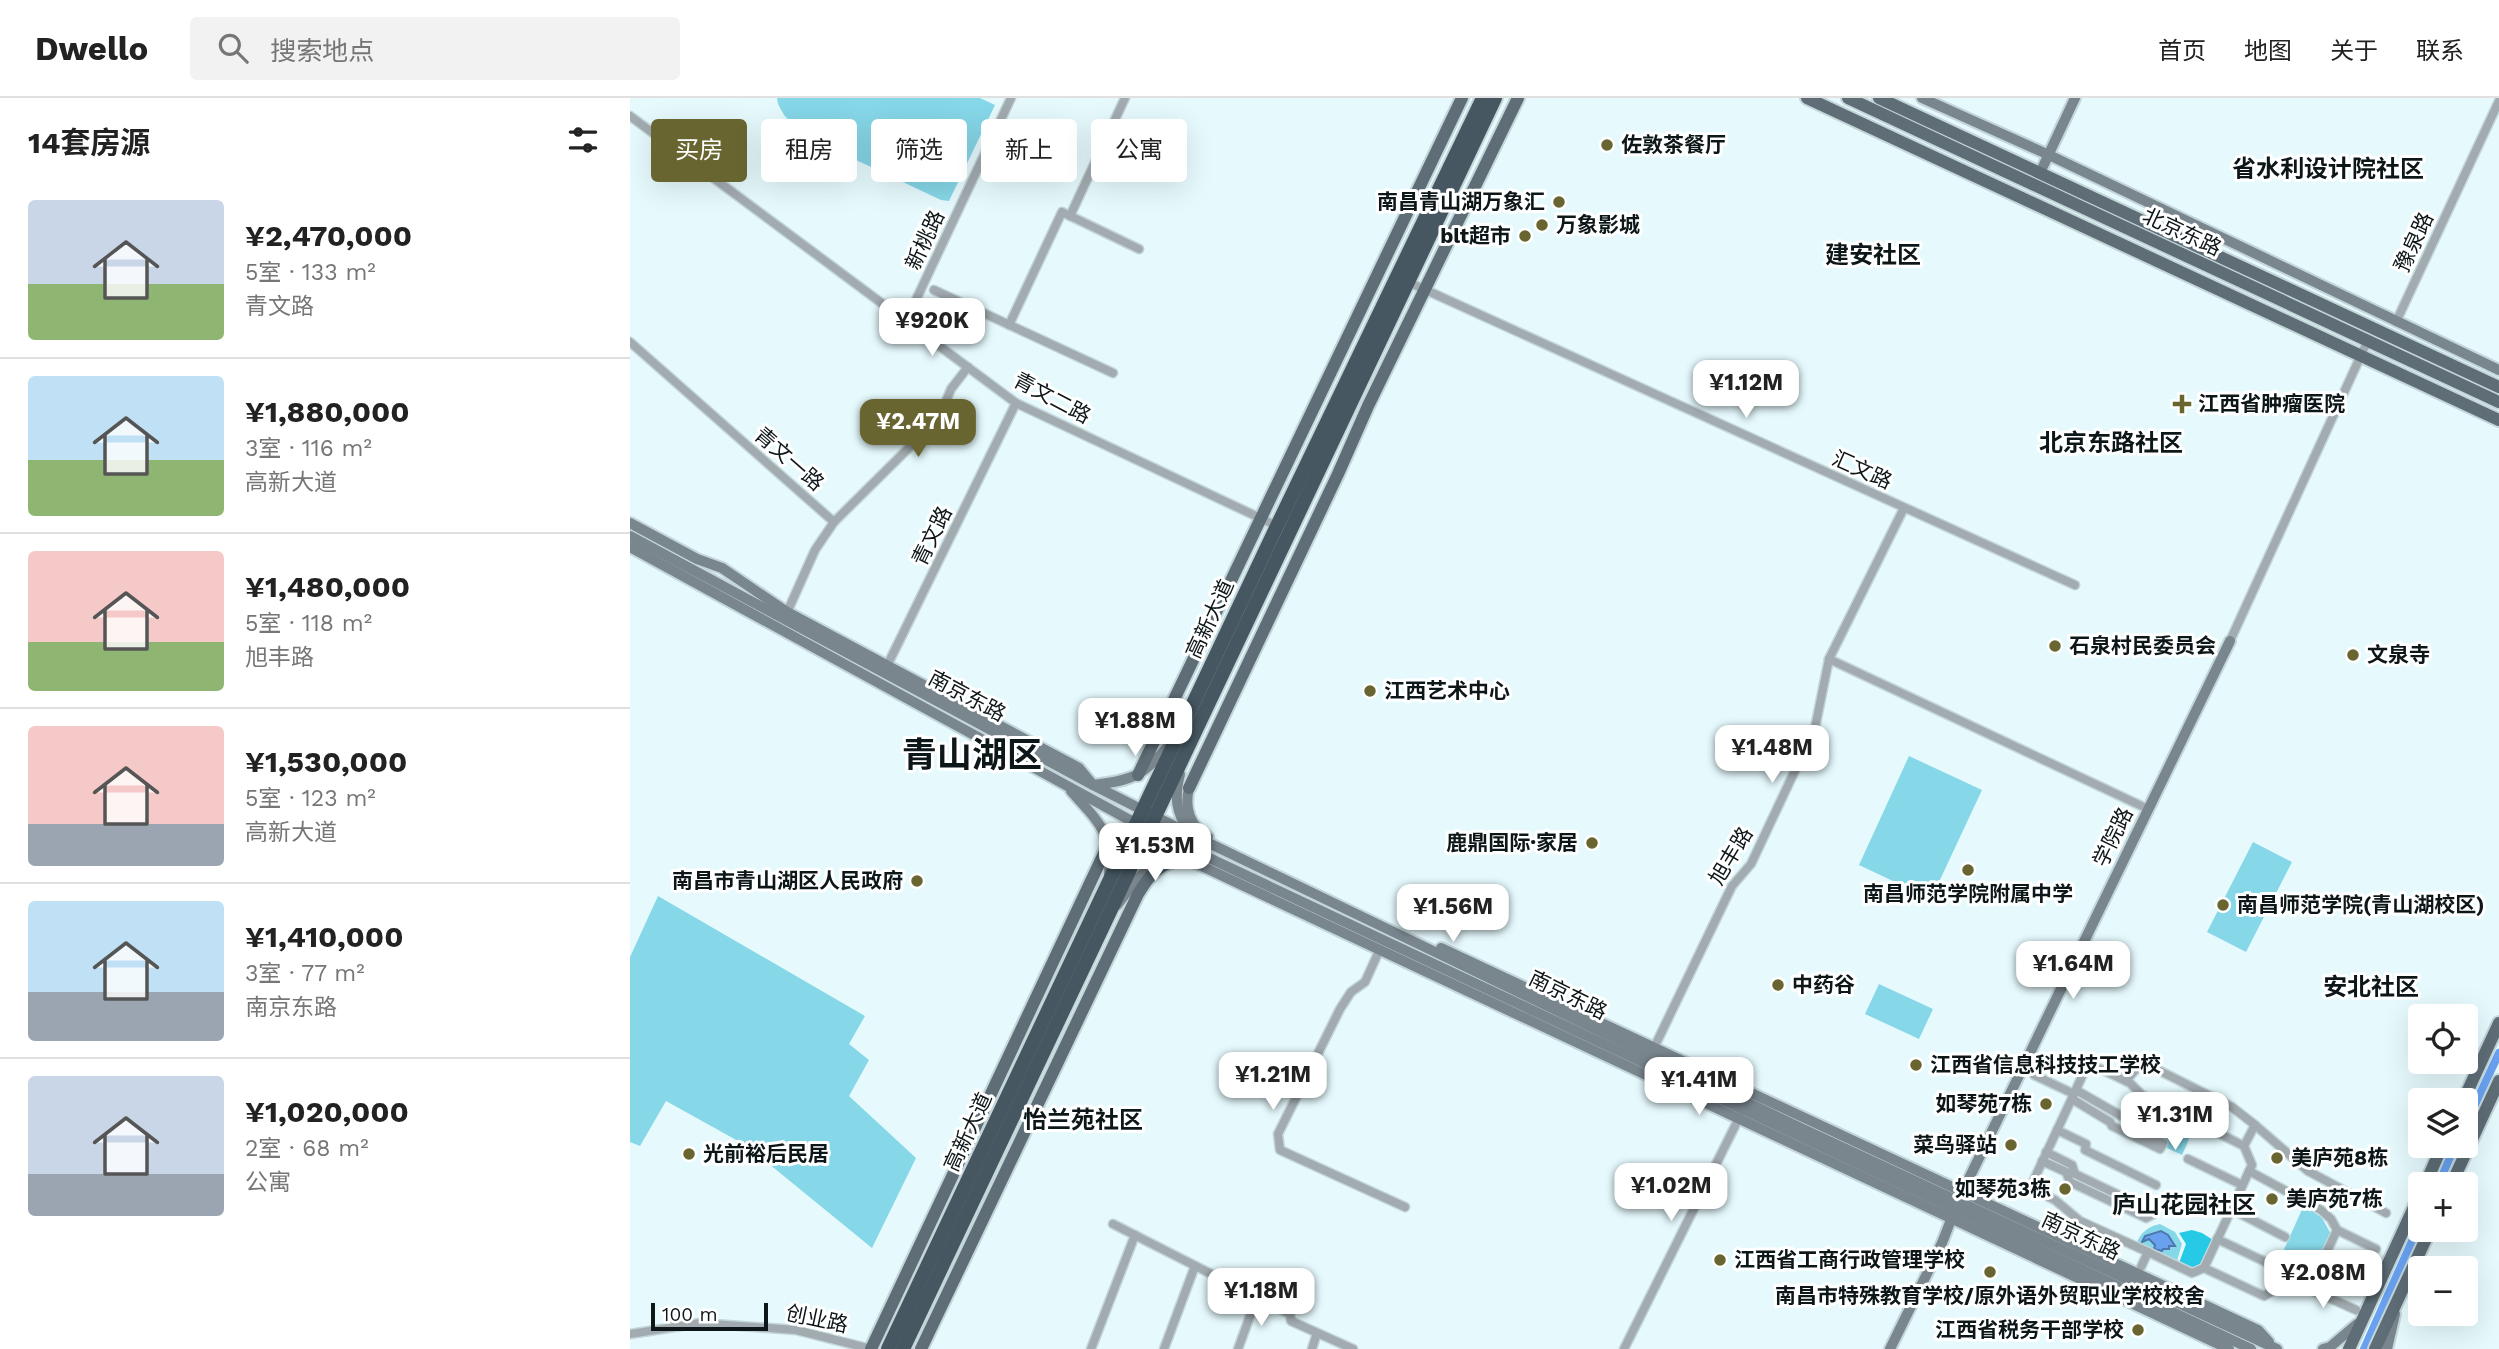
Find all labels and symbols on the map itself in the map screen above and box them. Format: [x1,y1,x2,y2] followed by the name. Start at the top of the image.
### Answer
[1621,132,1726,157] place label: 佐敦茶餐厅
[1599,137,1615,153] marker: 佐敦茶餐厅
[2232,155,2424,183] district label: 省水利设计院社区
[1377,189,1545,214] place label: 南昌青山湖万象汇
[1551,194,1567,210] marker: 南昌青山湖万象汇
[2139,202,2226,261] street label: 北京东路
[900,206,949,274] street label: 新桃路
[2389,208,2438,276] street label: 豫泉路
[1556,212,1640,237] place label: 万象影城
[1534,217,1550,233] marker: 万象影城
[1440,223,1511,248] place label: blt超市
[1517,228,1533,244] marker: blt超市
[1825,241,1921,269] district label: 建安社区
[883,299,981,358] pin: ¥920K
[1689,360,1803,420] pin: ¥1.12M
[1009,367,1095,428] street label: 青文二路
[2198,391,2345,416] place label: 江西省肿瘤医院
[2172,394,2192,414] marker: 江西省肿瘤医院
[861,400,975,459] pin: ¥2.47M
[749,422,829,496] street label: 青文一路
[2039,429,2183,457] district label: 北京东路社区
[1828,445,1896,494] street label: 汇文路
[907,502,957,570] street label: 青文路
[1180,575,1239,662] street label: 高新大道
[2069,633,2216,658] place label: 石泉村民委员会
[2047,638,2063,654] marker: 石泉村民委员会
[2367,642,2430,667] place label: 文泉寺
[2345,647,2361,663] marker: 文泉寺
[924,665,1010,726] street label: 南京东路
[1384,678,1510,703] place label: 江西艺术中心
[1362,683,1378,699] marker: 江西艺术中心
[1078,698,1192,758] pin: ¥1.88M
[1715,726,1829,785] pin: ¥1.48M
[902,734,1042,776] district label: 青山湖区
[2088,803,2138,871] street label: 学院路
[1704,822,1758,889] street label: 旭丰路
[1098,824,1212,883] pin: ¥1.53M
[1446,830,1578,855] place label: 鹿鼎国际·家居
[1584,835,1600,851] marker: 鹿鼎国际·家居
[1960,862,1976,878] marker: 南昌师范学院附属中学
[672,868,903,893] place label: 南昌市青山湖区人民政府
[909,873,925,889] marker: 南昌市青山湖区人民政府
[1863,881,2073,906] place label: 南昌师范学院附属中学
[1396,884,1510,944] pin: ¥1.56M
[2237,892,2484,917] place label: 南昌师范学院(青山湖校区)
[2215,897,2231,913] marker: 南昌师范学院(青山湖校区)
[2016,942,2130,1001] pin: ¥1.64M
[1525,965,1611,1024] street label: 南京东路
[1792,972,1855,997] place label: 中药谷
[2323,973,2419,1001] district label: 安北社区
[1770,977,1786,993] marker: 中药谷
[1216,1052,1330,1112] pin: ¥1.21M
[1930,1052,2161,1077] place label: 江西省信息科技技工学校
[1908,1057,1924,1073] marker: 江西省信息科技技工学校
[1642,1058,1756,1117] pin: ¥1.41M
[938,1088,997,1175] street label: 高新大道
[1935,1091,2032,1116] place label: 如琴苑7栋
[2118,1093,2232,1152] pin: ¥1.31M
[2038,1096,2054,1112] marker: 如琴苑7栋
[1023,1106,1143,1134] district label: 怡兰苑社区
[1913,1132,1997,1157] place label: 菜鸟驿站
[2003,1137,2019,1153] marker: 菜鸟驿站
[703,1141,829,1166] place label: 光前裕后民居
[2291,1145,2388,1170] place label: 美庐苑8栋
[681,1146,697,1162] marker: 光前裕后民居
[2269,1150,2285,1166] marker: 美庐苑8栋
[1614,1164,1728,1223] pin: ¥1.02M
[1955,1176,2051,1201] place label: 如琴苑3栋
[2057,1181,2073,1197] marker: 如琴苑3栋
[2286,1186,2383,1211] place label: 美庐苑7栋
[2112,1191,2256,1219] district label: 庐山花园社区
[2264,1191,2280,1207] marker: 美庐苑7栋
[2038,1206,2125,1265] street label: 南京东路
[1734,1247,1965,1272] place label: 江西省工商行政管理学校
[2266,1250,2380,1310] pin: ¥2.08M
[1712,1252,1728,1268] marker: 江西省工商行政管理学校
[1982,1264,1998,1280] marker: 南昌市特殊教育学校/原外语外贸职业学校校舍
[1204,1268,1318,1328] pin: ¥1.18M
[1775,1283,2205,1308] place label: 南昌市特殊教育学校/原外语外贸职业学校校舍
[651,1300,768,1332] scale bar
[784,1300,851,1337] street label: 创业路
[1935,1317,2124,1342] place label: 江西省税务干部学校
[2130,1322,2146,1338] marker: 江西省税务干部学校

